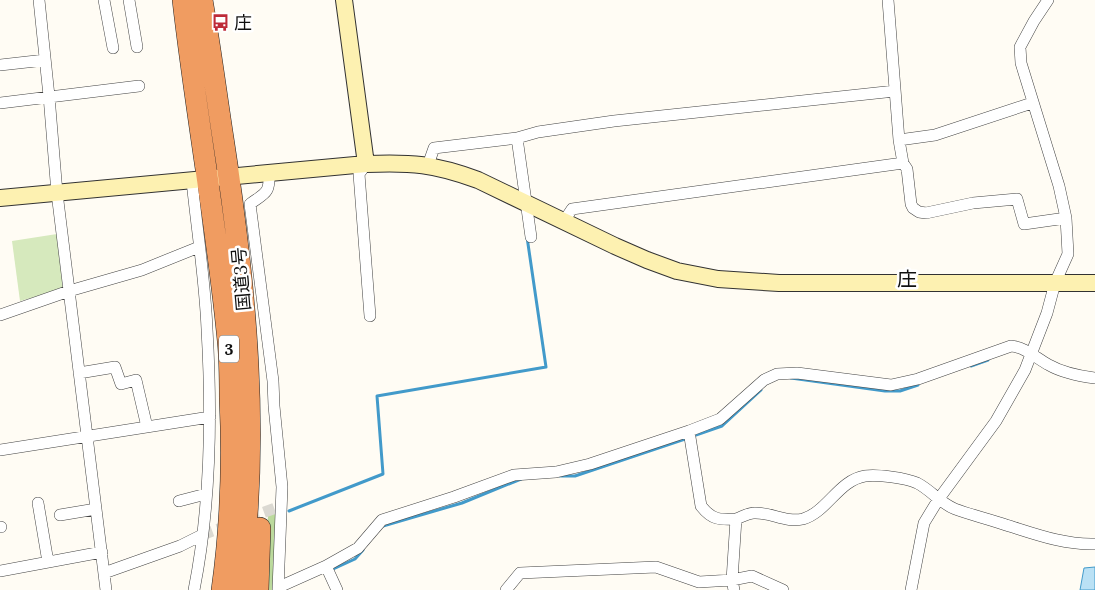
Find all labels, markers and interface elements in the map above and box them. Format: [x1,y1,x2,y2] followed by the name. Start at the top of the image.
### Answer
[234,11,252,34] place label: 庄
[210,12,230,32] bus stop icon: 庄
[227,246,255,312] street label: 国道3号
[897,266,917,291] district label: 庄
[219,336,239,362] road number: 3

